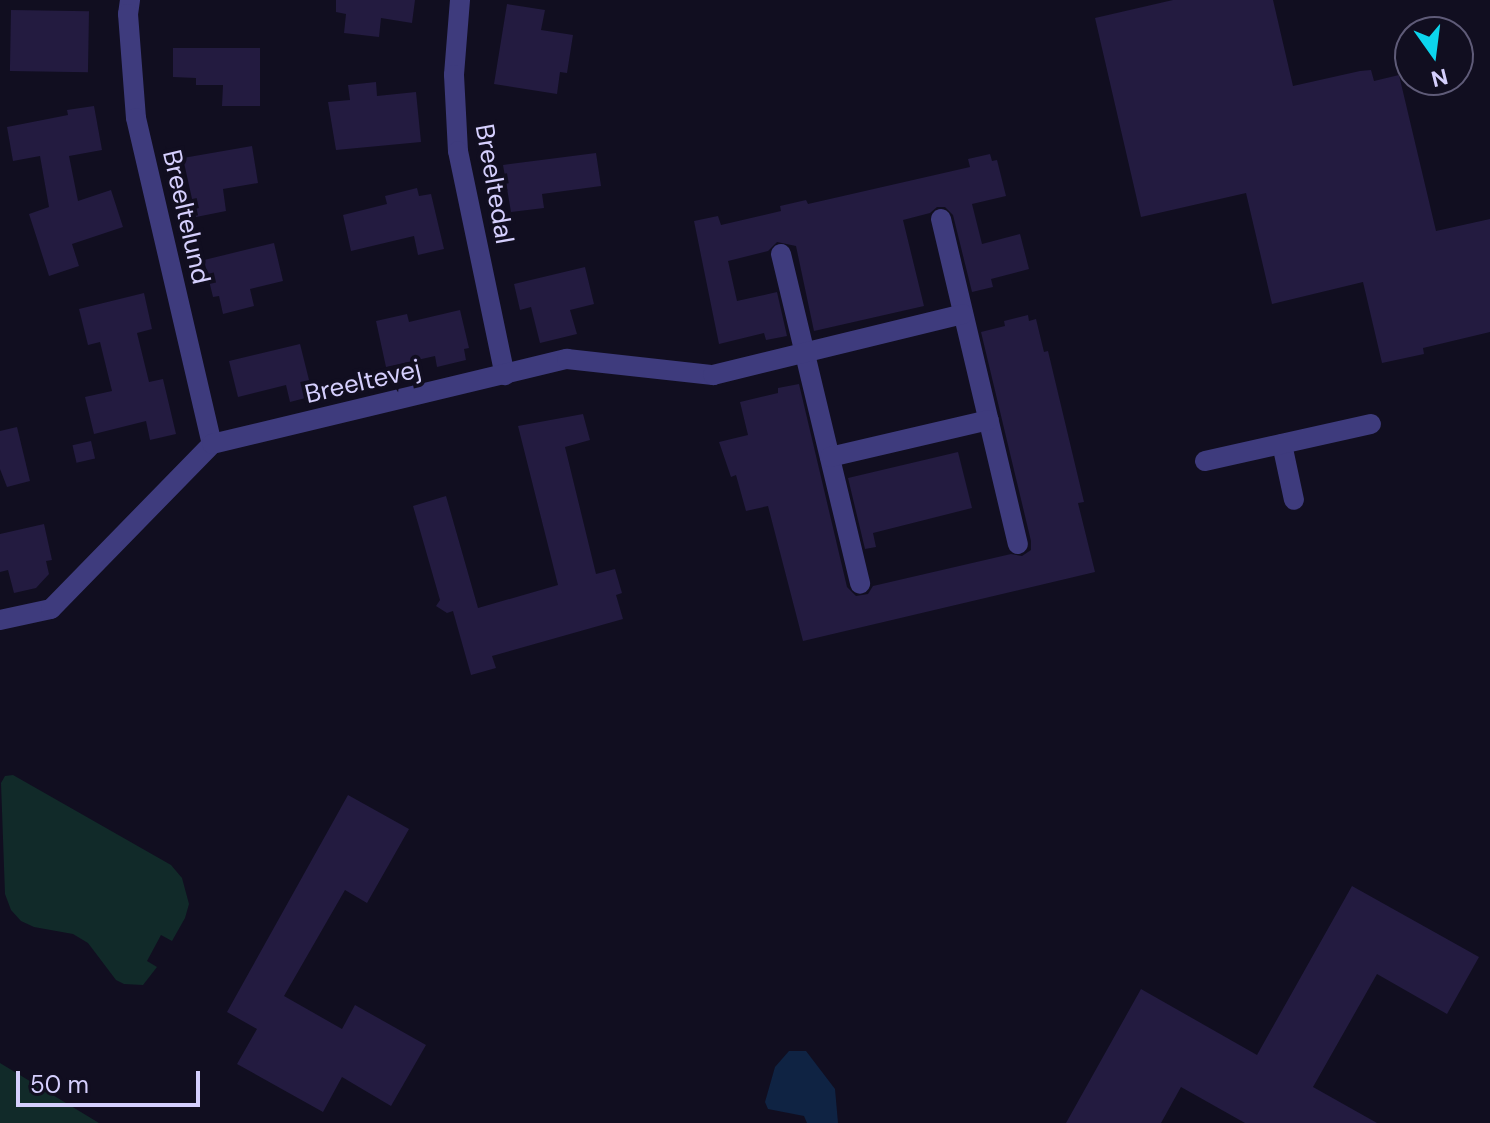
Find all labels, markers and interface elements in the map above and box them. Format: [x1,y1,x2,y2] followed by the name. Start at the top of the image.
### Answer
[1394,16,1474,96] north arrow
[1428,62,1451,94] text: N
[468,122,520,246] street label: Breeltedal
[155,147,217,287] street label: Breeltelund
[302,353,424,411] street label: Breeltevej
[20,1055,204,1105] scale bar
[30,1069,89,1100] text: 50 m

